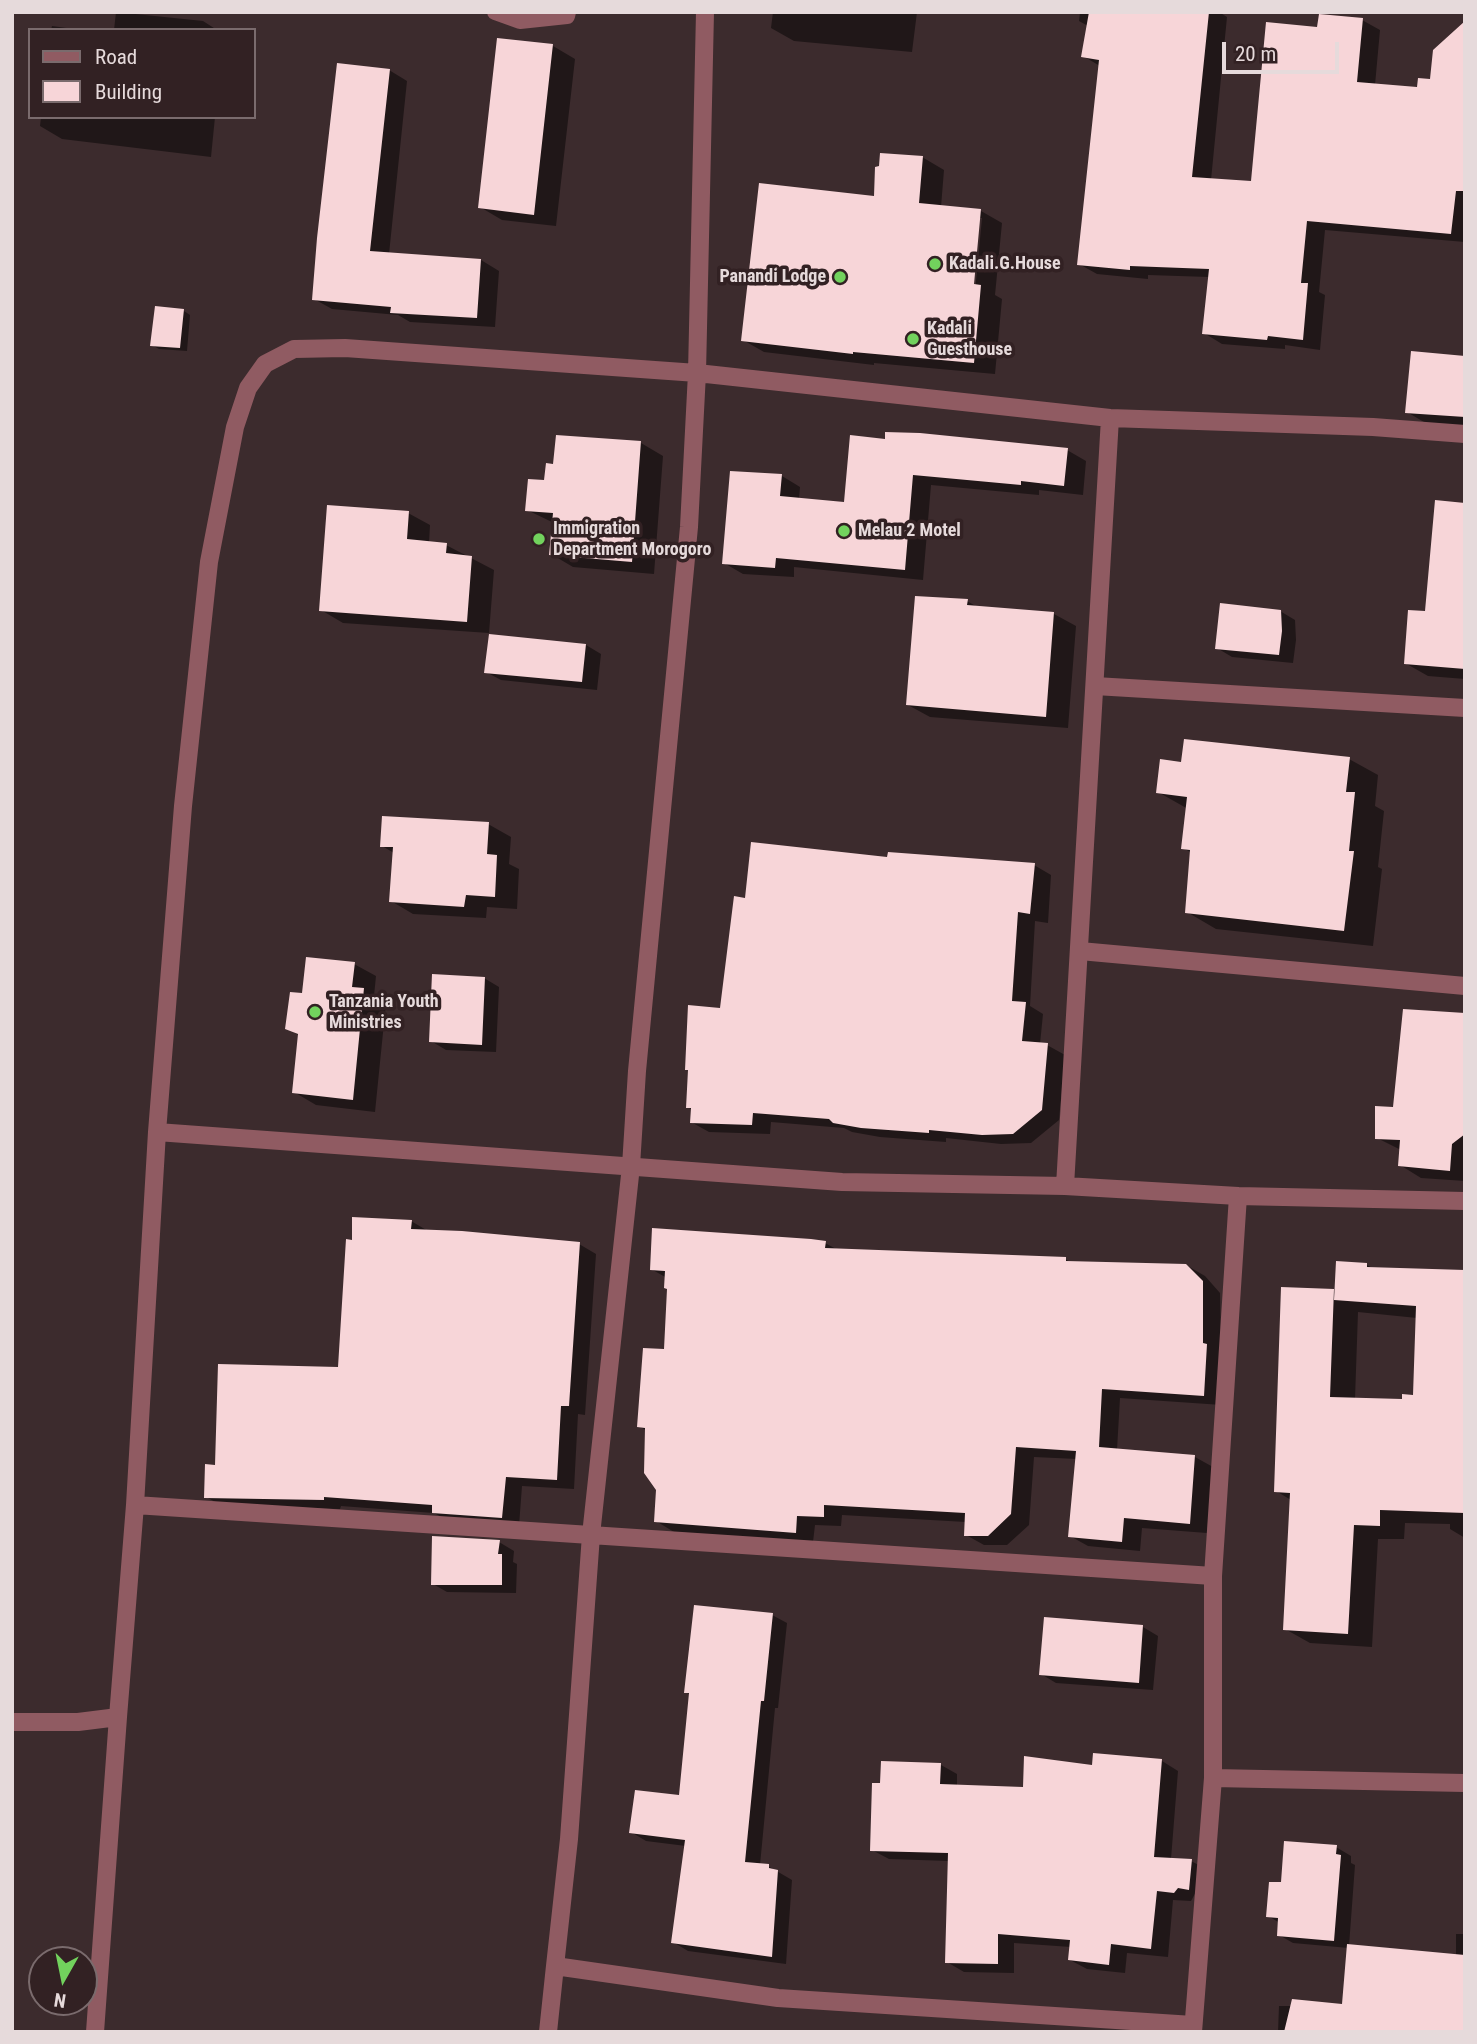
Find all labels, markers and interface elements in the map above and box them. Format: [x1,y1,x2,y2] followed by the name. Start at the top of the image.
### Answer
[28,28,256,119] legend
[1225,28,1342,72] scale bar
[1235,42,1276,66] text: 20 m
[95,45,137,69] text: Road
[95,80,162,104] text: Building
[949,253,1061,275] place label: Kadali.G.House
[927,256,943,272] marker: Kadali.G.House
[719,266,826,288] place label: Panandi Lodge
[832,269,848,285] marker: Panandi Lodge
[927,318,1012,360] place label: Kadali Guesthouse
[905,331,921,347] marker: Kadali Guesthouse
[553,518,711,560] place label: Immigration Department Morogoro
[858,520,961,542] place label: Melau 2 Motel
[836,523,852,539] marker: Melau 2 Motel
[531,531,547,547] marker: Immigration Department Morogoro
[329,991,439,1034] place label: Tanzania Youth Ministries
[307,1004,323,1020] marker: Tanzania Youth Ministries
[28,1946,98,2016] north arrow
[52,1988,68,2013] text: N

